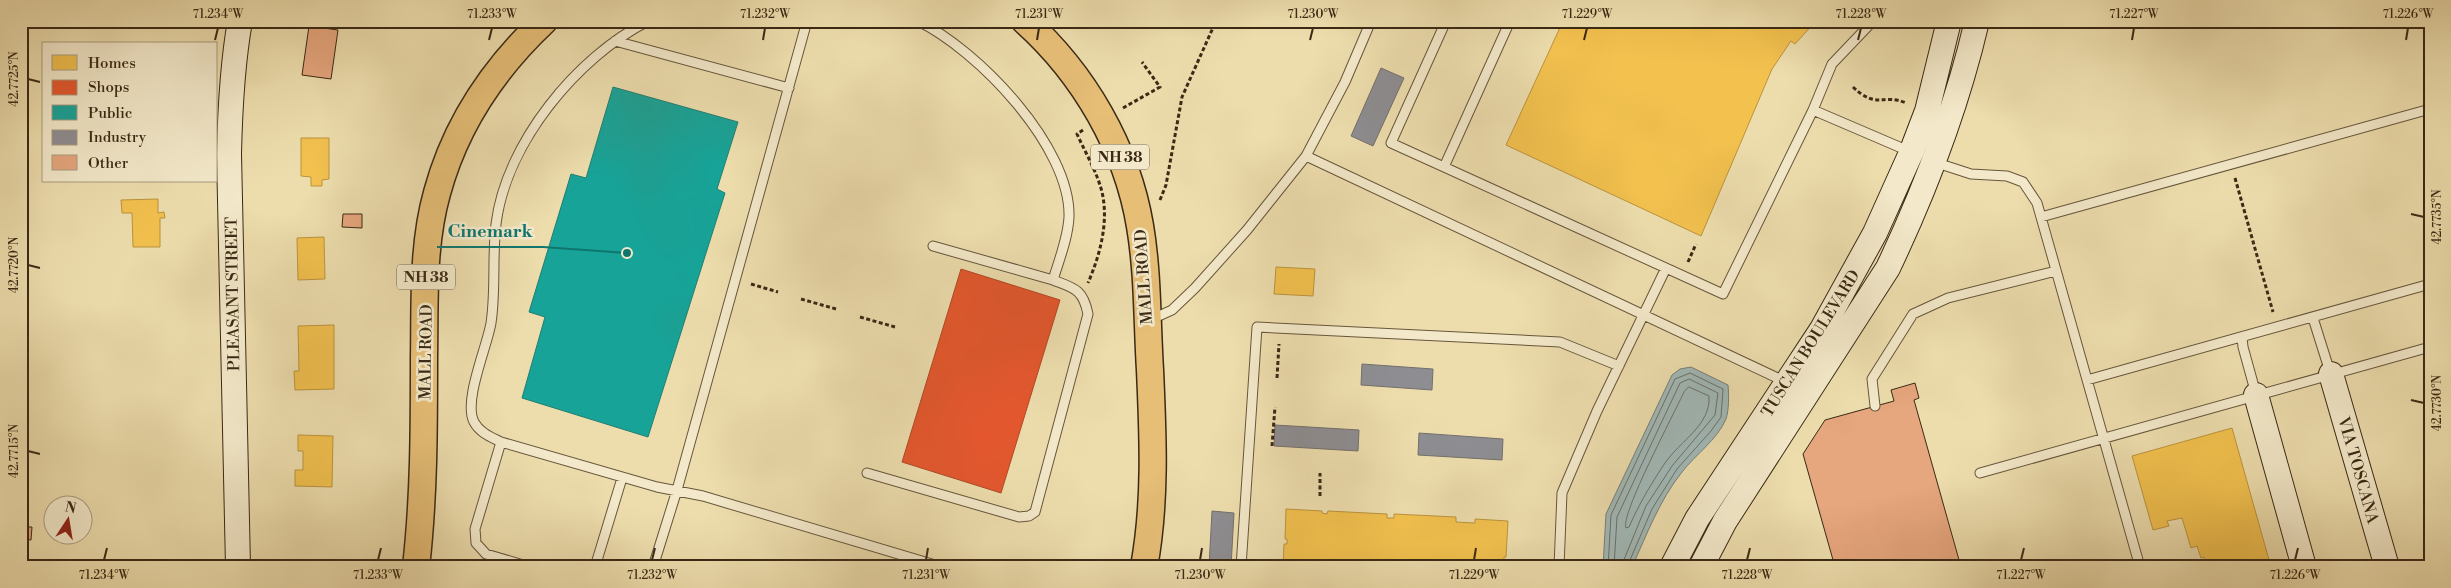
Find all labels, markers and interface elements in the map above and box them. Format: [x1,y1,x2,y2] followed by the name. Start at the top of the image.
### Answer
[193,7,244,22] text: 71.234°W
[467,7,518,22] text: 71.233°W
[740,7,791,22] text: 71.232°W
[1015,7,1064,22] text: 71.231°W
[1287,7,1340,22] text: 71.230°W
[1562,7,1613,22] text: 71.229°W
[1836,7,1888,22] text: 71.228°W
[2109,7,2160,22] text: 71.227°W
[2383,7,2434,22] text: 71.226°W
[42,42,218,182] legend
[7,51,22,107] text: 42.7725°N
[88,54,136,73] text: Homes
[88,78,129,97] text: Shops
[88,104,132,123] text: Public
[88,128,147,147] text: Industry
[1091,144,1149,170] road number: NH 38
[88,154,129,173] text: Other
[2430,189,2445,245] text: 42.7735°N
[437,214,543,247] callout: Cinemark
[222,217,244,371] street label: PLEASANT STREET
[447,220,533,243] text: Cinemark
[1131,229,1157,325] street label: MALL ROAD
[7,237,22,293] text: 42.7720°N
[397,264,455,290] road number: NH 38
[1757,266,1864,421] street label: TUSCAN BOULEVARD
[415,304,437,400] street label: MALL ROAD
[2430,375,2445,431] text: 42.7730°N
[2333,414,2383,527] street label: VIA TOSCANA
[7,424,22,478] text: 42.7715°N
[42,496,92,546] north arrow
[63,498,78,518] text: N
[79,568,130,583] text: 71.234°W
[353,568,404,583] text: 71.233°W
[627,568,678,583] text: 71.232°W
[902,568,951,583] text: 71.231°W
[1174,568,1227,583] text: 71.230°W
[1449,568,1500,583] text: 71.229°W
[1722,568,1774,583] text: 71.228°W
[1996,568,2047,583] text: 71.227°W
[2270,568,2321,583] text: 71.226°W

